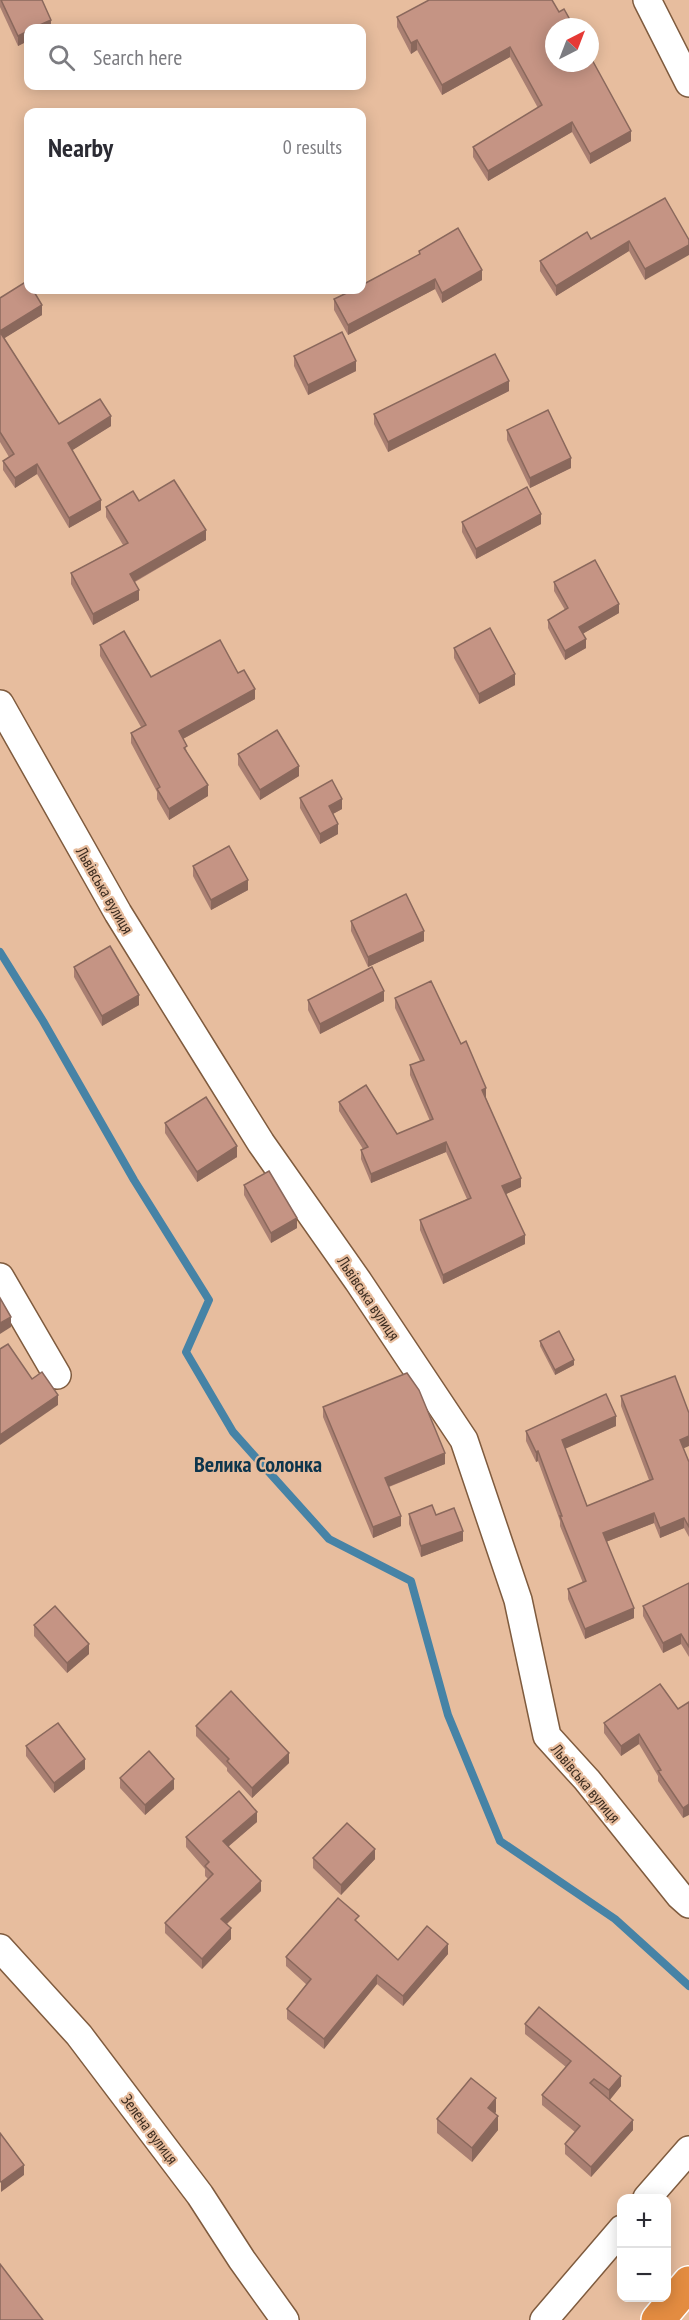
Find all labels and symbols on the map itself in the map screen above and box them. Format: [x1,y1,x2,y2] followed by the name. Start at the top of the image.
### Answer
[545,18,599,72] north arrow
[72,842,138,937] street label: Львівська вулиця
[333,1251,404,1344] street label: Львівська вулиця
[194,1450,322,1478] district label: Велика Солонка
[546,1739,625,1827] street label: Львівська вулиця
[117,2090,183,2168] street label: Зелена вулиця

